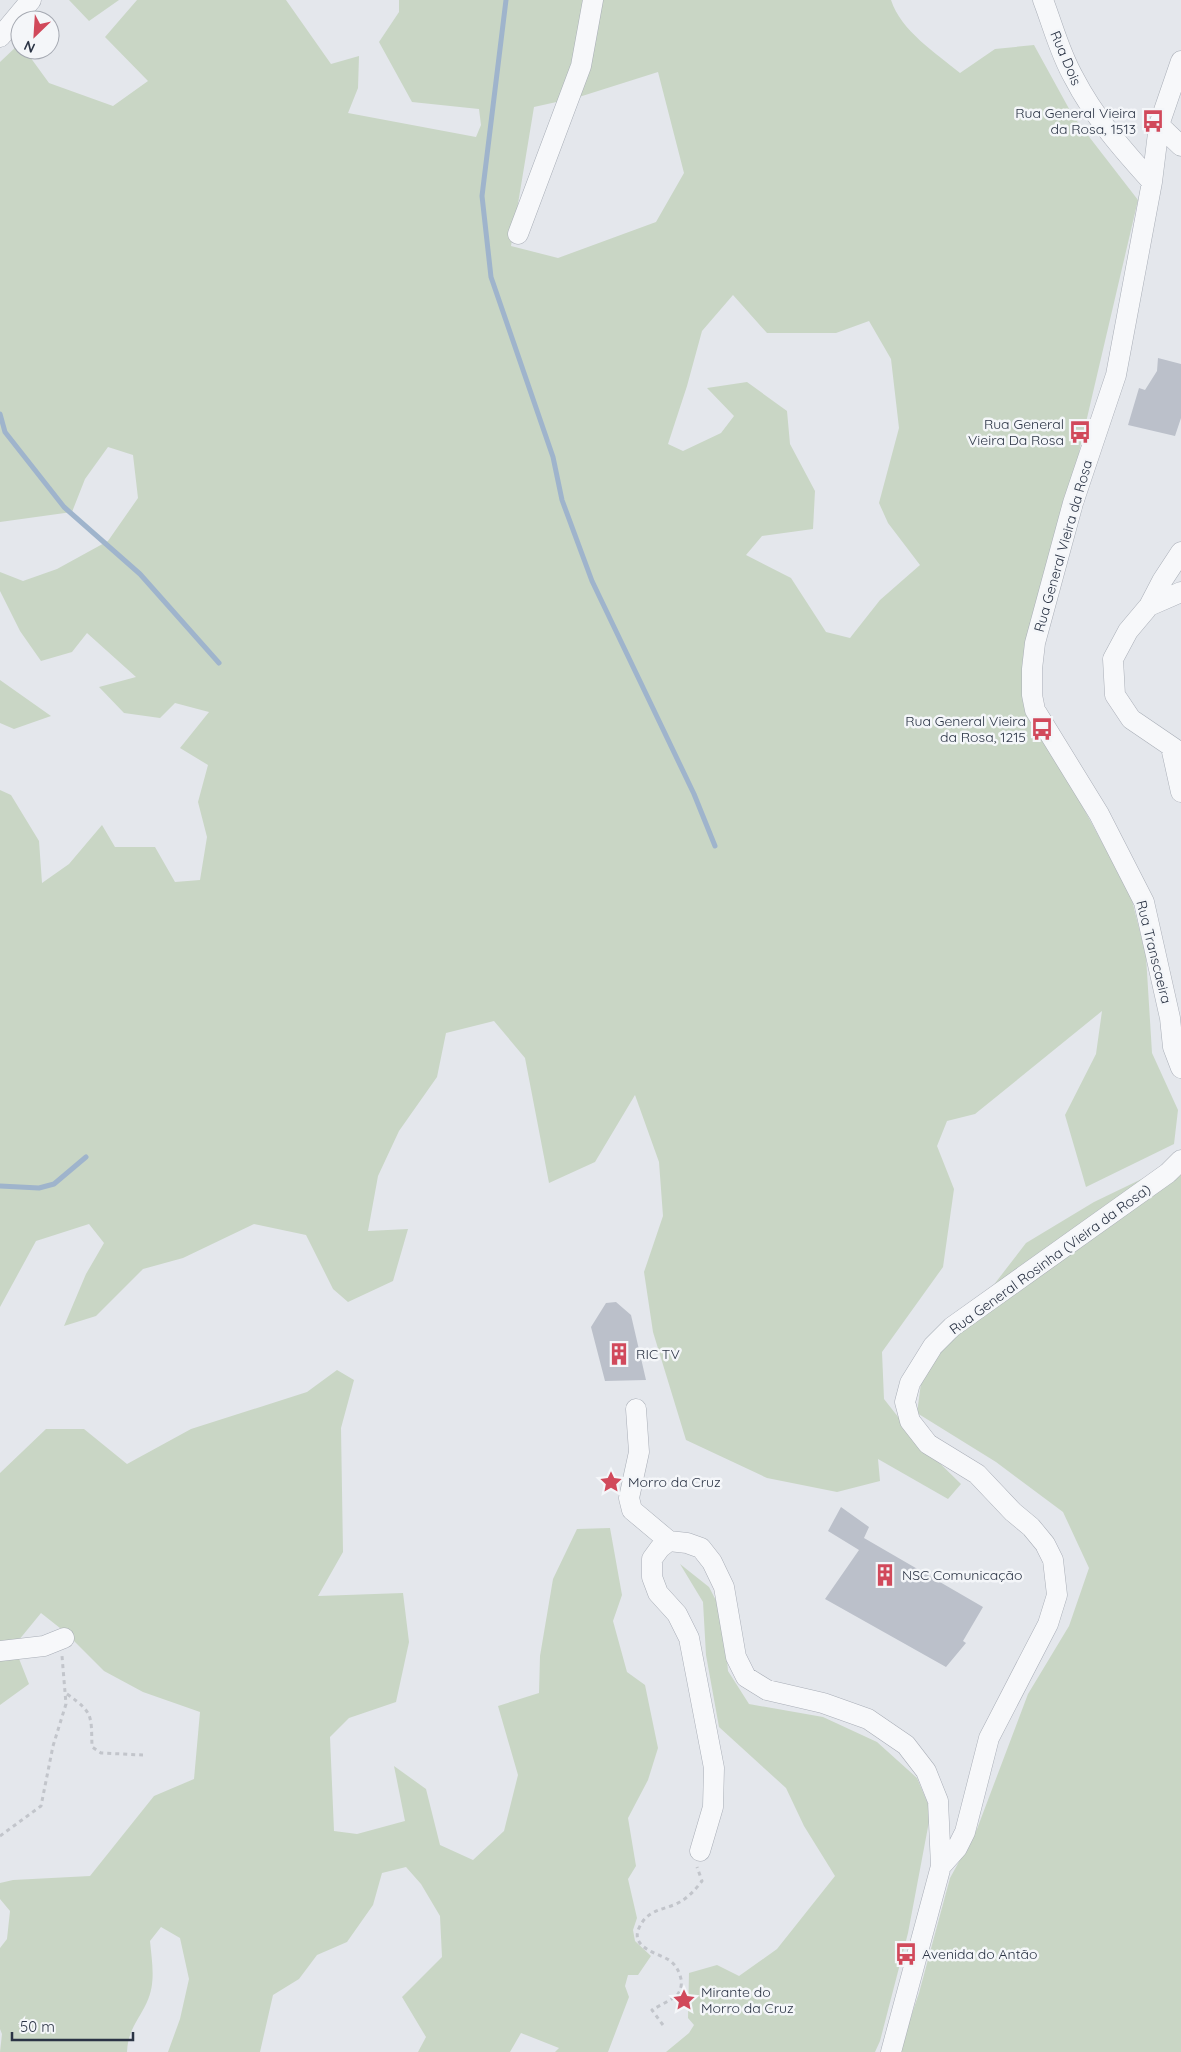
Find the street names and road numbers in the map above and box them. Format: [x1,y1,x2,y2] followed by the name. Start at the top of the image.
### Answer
[1046,28,1086,88] street label: Rua Dois
[1030,458,1096,634] street label: Rua General Vieira da Rosa
[1132,898,1176,1006] street label: Rua Transcaeira
[946,1180,1154,1338] street label: Rua General Rosinha (Vieira da Rosa)

